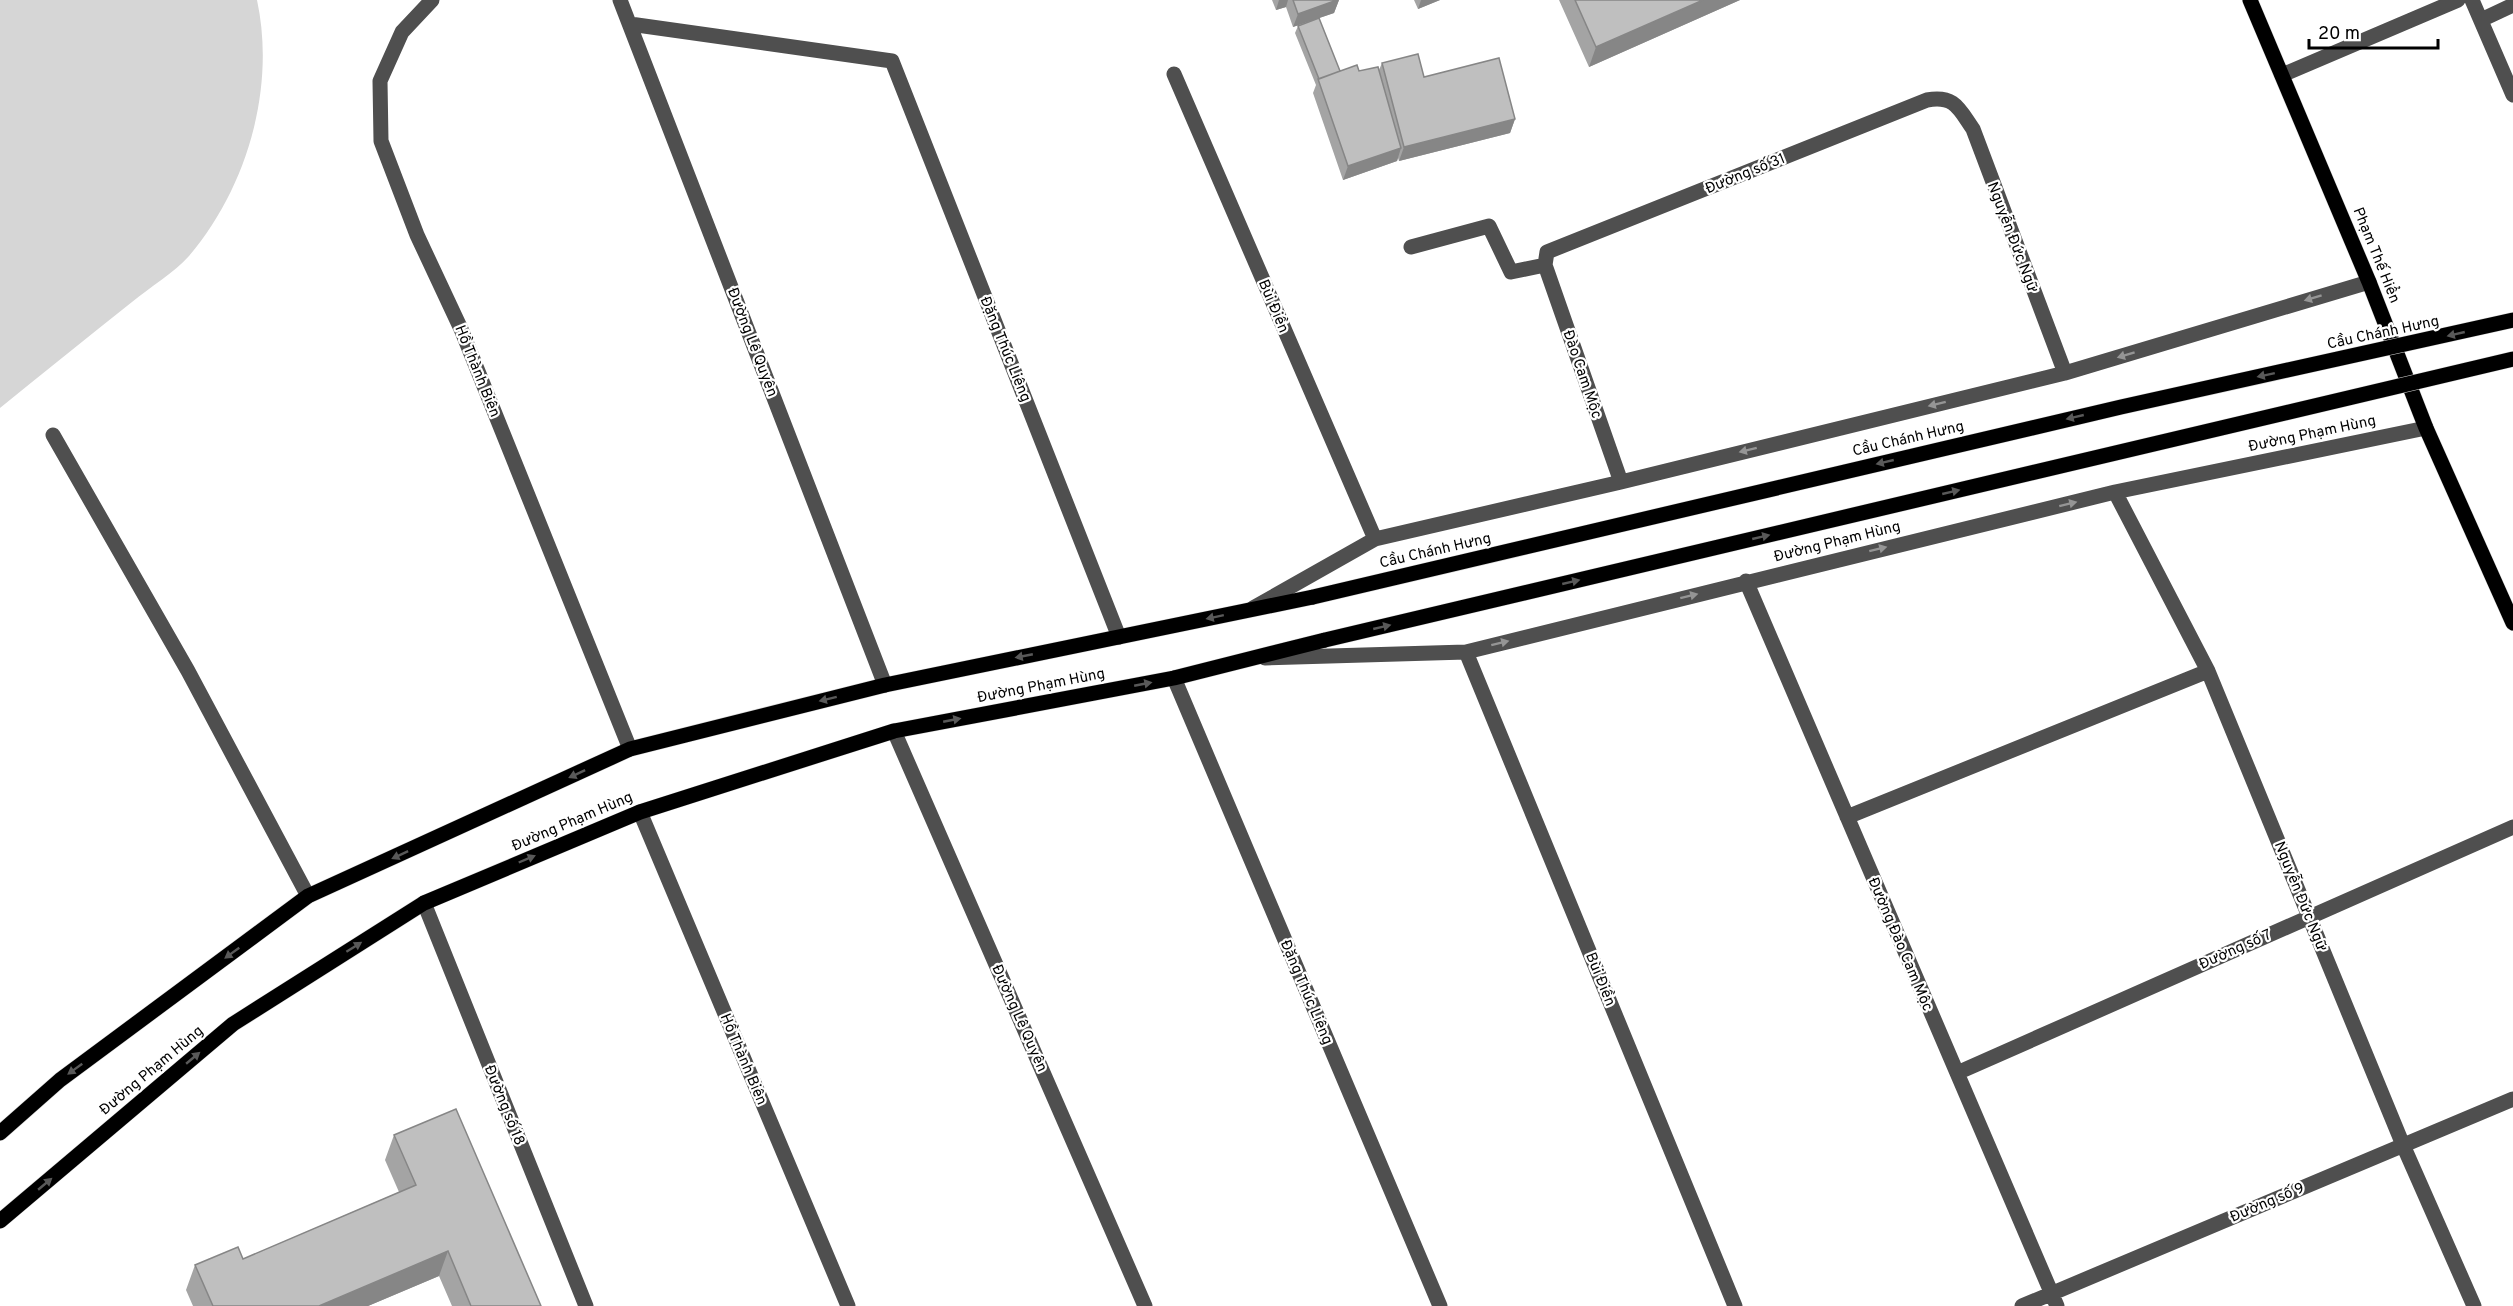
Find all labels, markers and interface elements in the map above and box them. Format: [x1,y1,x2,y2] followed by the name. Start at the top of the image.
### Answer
[2309,12,2438,50] scale bar
[2318,23,2360,46] text: 20 m
[1702,149,1788,199] street label: Đường số 31
[1982,179,2044,296] street label: Nguyễn Đức Ngữ
[2348,204,2405,306] street label: Phạm Thế Hiển
[1253,277,1293,336] street label: Bùi Điền
[722,285,781,400] street label: Đường Lê Quyên
[975,294,1034,405] street label: Đặng Thúc Liêng
[2304,294,2322,304] one-way arrow
[2325,311,2441,355] street label: Cầu Chánh Hưng
[450,322,505,420] street label: Hồ Thành Biên
[1558,328,1606,421] street label: Đào Cam Mộc
[2446,330,2465,339] one-way arrow
[2117,351,2135,360] one-way arrow
[2256,371,2275,381] one-way arrow
[1928,400,1947,410] one-way arrow
[2247,412,2378,457] street label: Đường Phạm Hùng
[2066,413,2084,423] one-way arrow
[1850,416,1966,462] street label: Cầu Chánh Hưng
[1739,446,1757,456] one-way arrow
[1876,458,1895,468] one-way arrow
[1942,487,1960,497] one-way arrow
[2058,498,2077,508] one-way arrow
[1772,518,1903,567] street label: Đường Phạm Hùng
[1377,528,1493,574] street label: Cầu Chánh Hưng
[1752,532,1771,541] one-way arrow
[1869,544,1887,554] one-way arrow
[1562,576,1581,586] one-way arrow
[1679,590,1698,600] one-way arrow
[1205,613,1224,622] one-way arrow
[1372,621,1391,631] one-way arrow
[1490,638,1509,648] one-way arrow
[1015,652,1033,662] one-way arrow
[976,665,1107,708] street label: Đường Phạm Hùng
[1134,679,1153,688] one-way arrow
[819,695,837,704] one-way arrow
[942,715,961,724] one-way arrow
[568,769,585,778] one-way arrow
[509,788,636,856] street label: Đường Phạm Hùng
[2269,838,2332,955] street label: Nguyễn Đức Ngữ
[391,850,408,859] one-way arrow
[518,854,536,863] one-way arrow
[1863,875,1936,1014] street label: Đường Đào Cam Mộc
[2196,925,2275,975] street label: Đường số 7
[1275,937,1336,1048] street label: Đặng Thúc Liêng
[346,942,362,953] one-way arrow
[225,946,240,958] one-way arrow
[1580,950,1620,1009] street label: Bùi Điền
[986,962,1051,1075] street label: Đường Lê Quyên
[715,1011,771,1108] street label: Hồ Thành Biên
[96,1022,208,1120] street label: Đường Phạm Hùng
[185,1051,201,1064] one-way arrow
[68,1062,83,1074] one-way arrow
[479,1062,529,1148] street label: Đường số 18
[37,1177,53,1190] one-way arrow
[2227,1178,2308,1228] street label: Đường số 9

